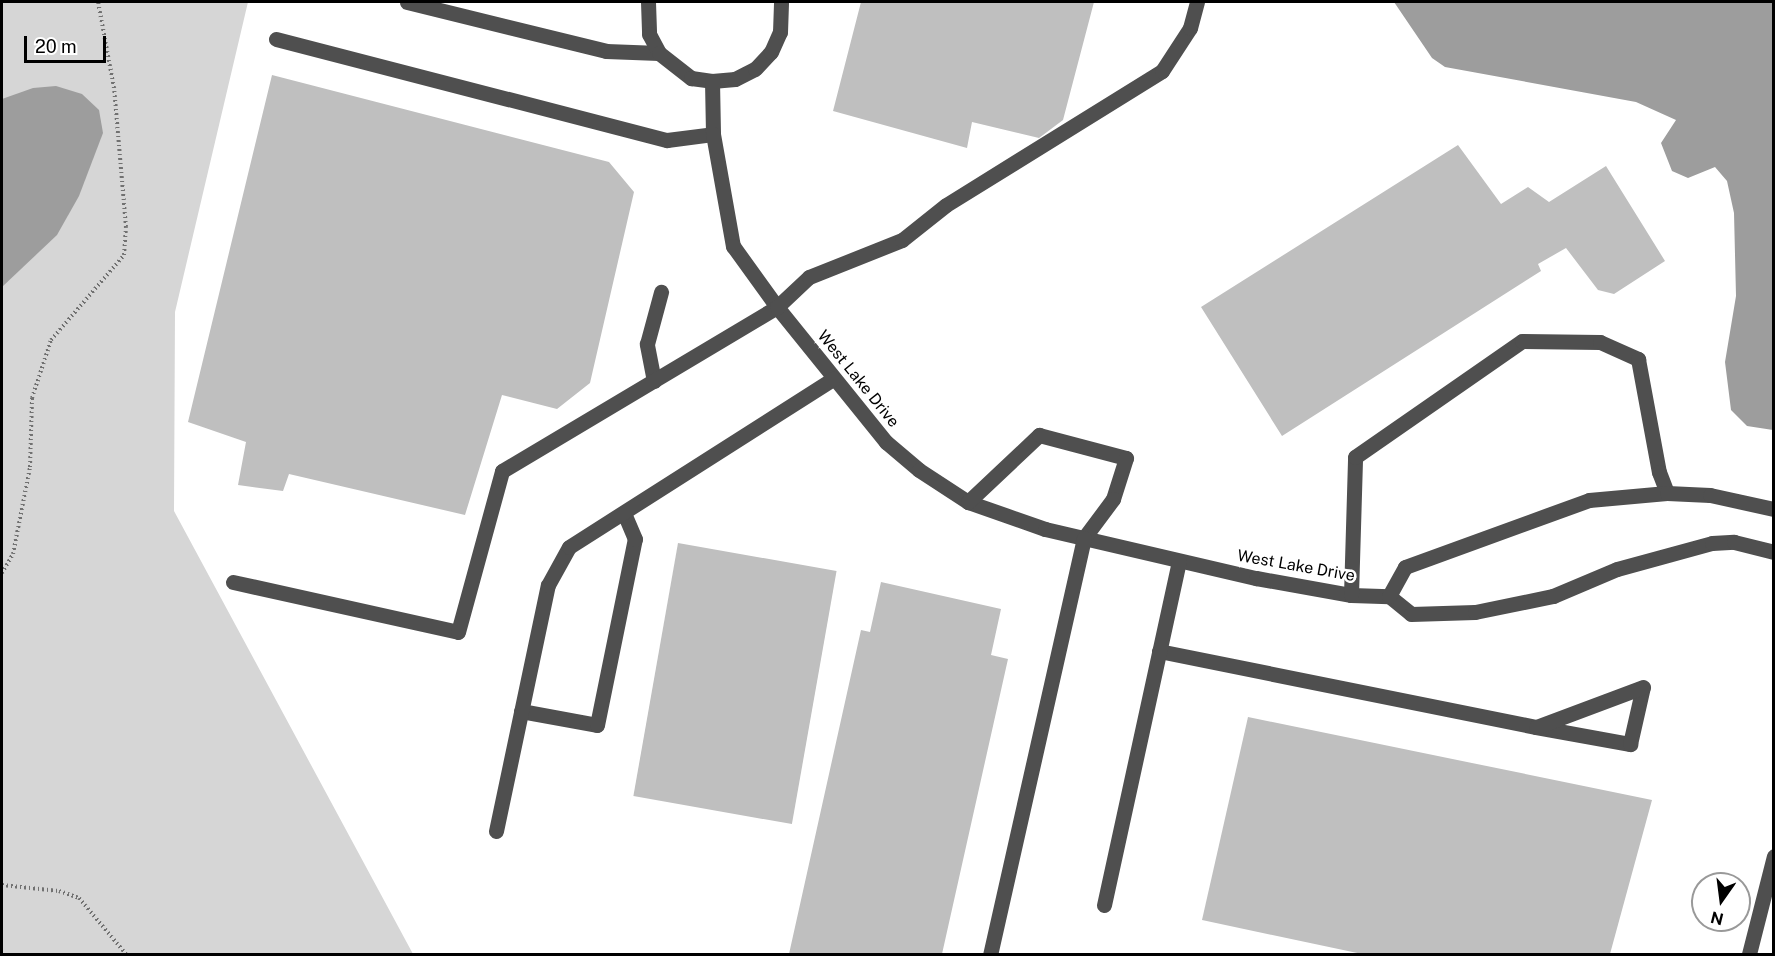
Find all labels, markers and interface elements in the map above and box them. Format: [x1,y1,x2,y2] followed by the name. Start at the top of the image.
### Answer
[27,24,110,62] scale bar
[35,36,77,57] text: 20 m
[813,327,903,431] street label: West Lake Drive
[1236,546,1356,586] street label: West Lake Drive
[1691,872,1751,932] north arrow
[1709,907,1725,929] text: N

